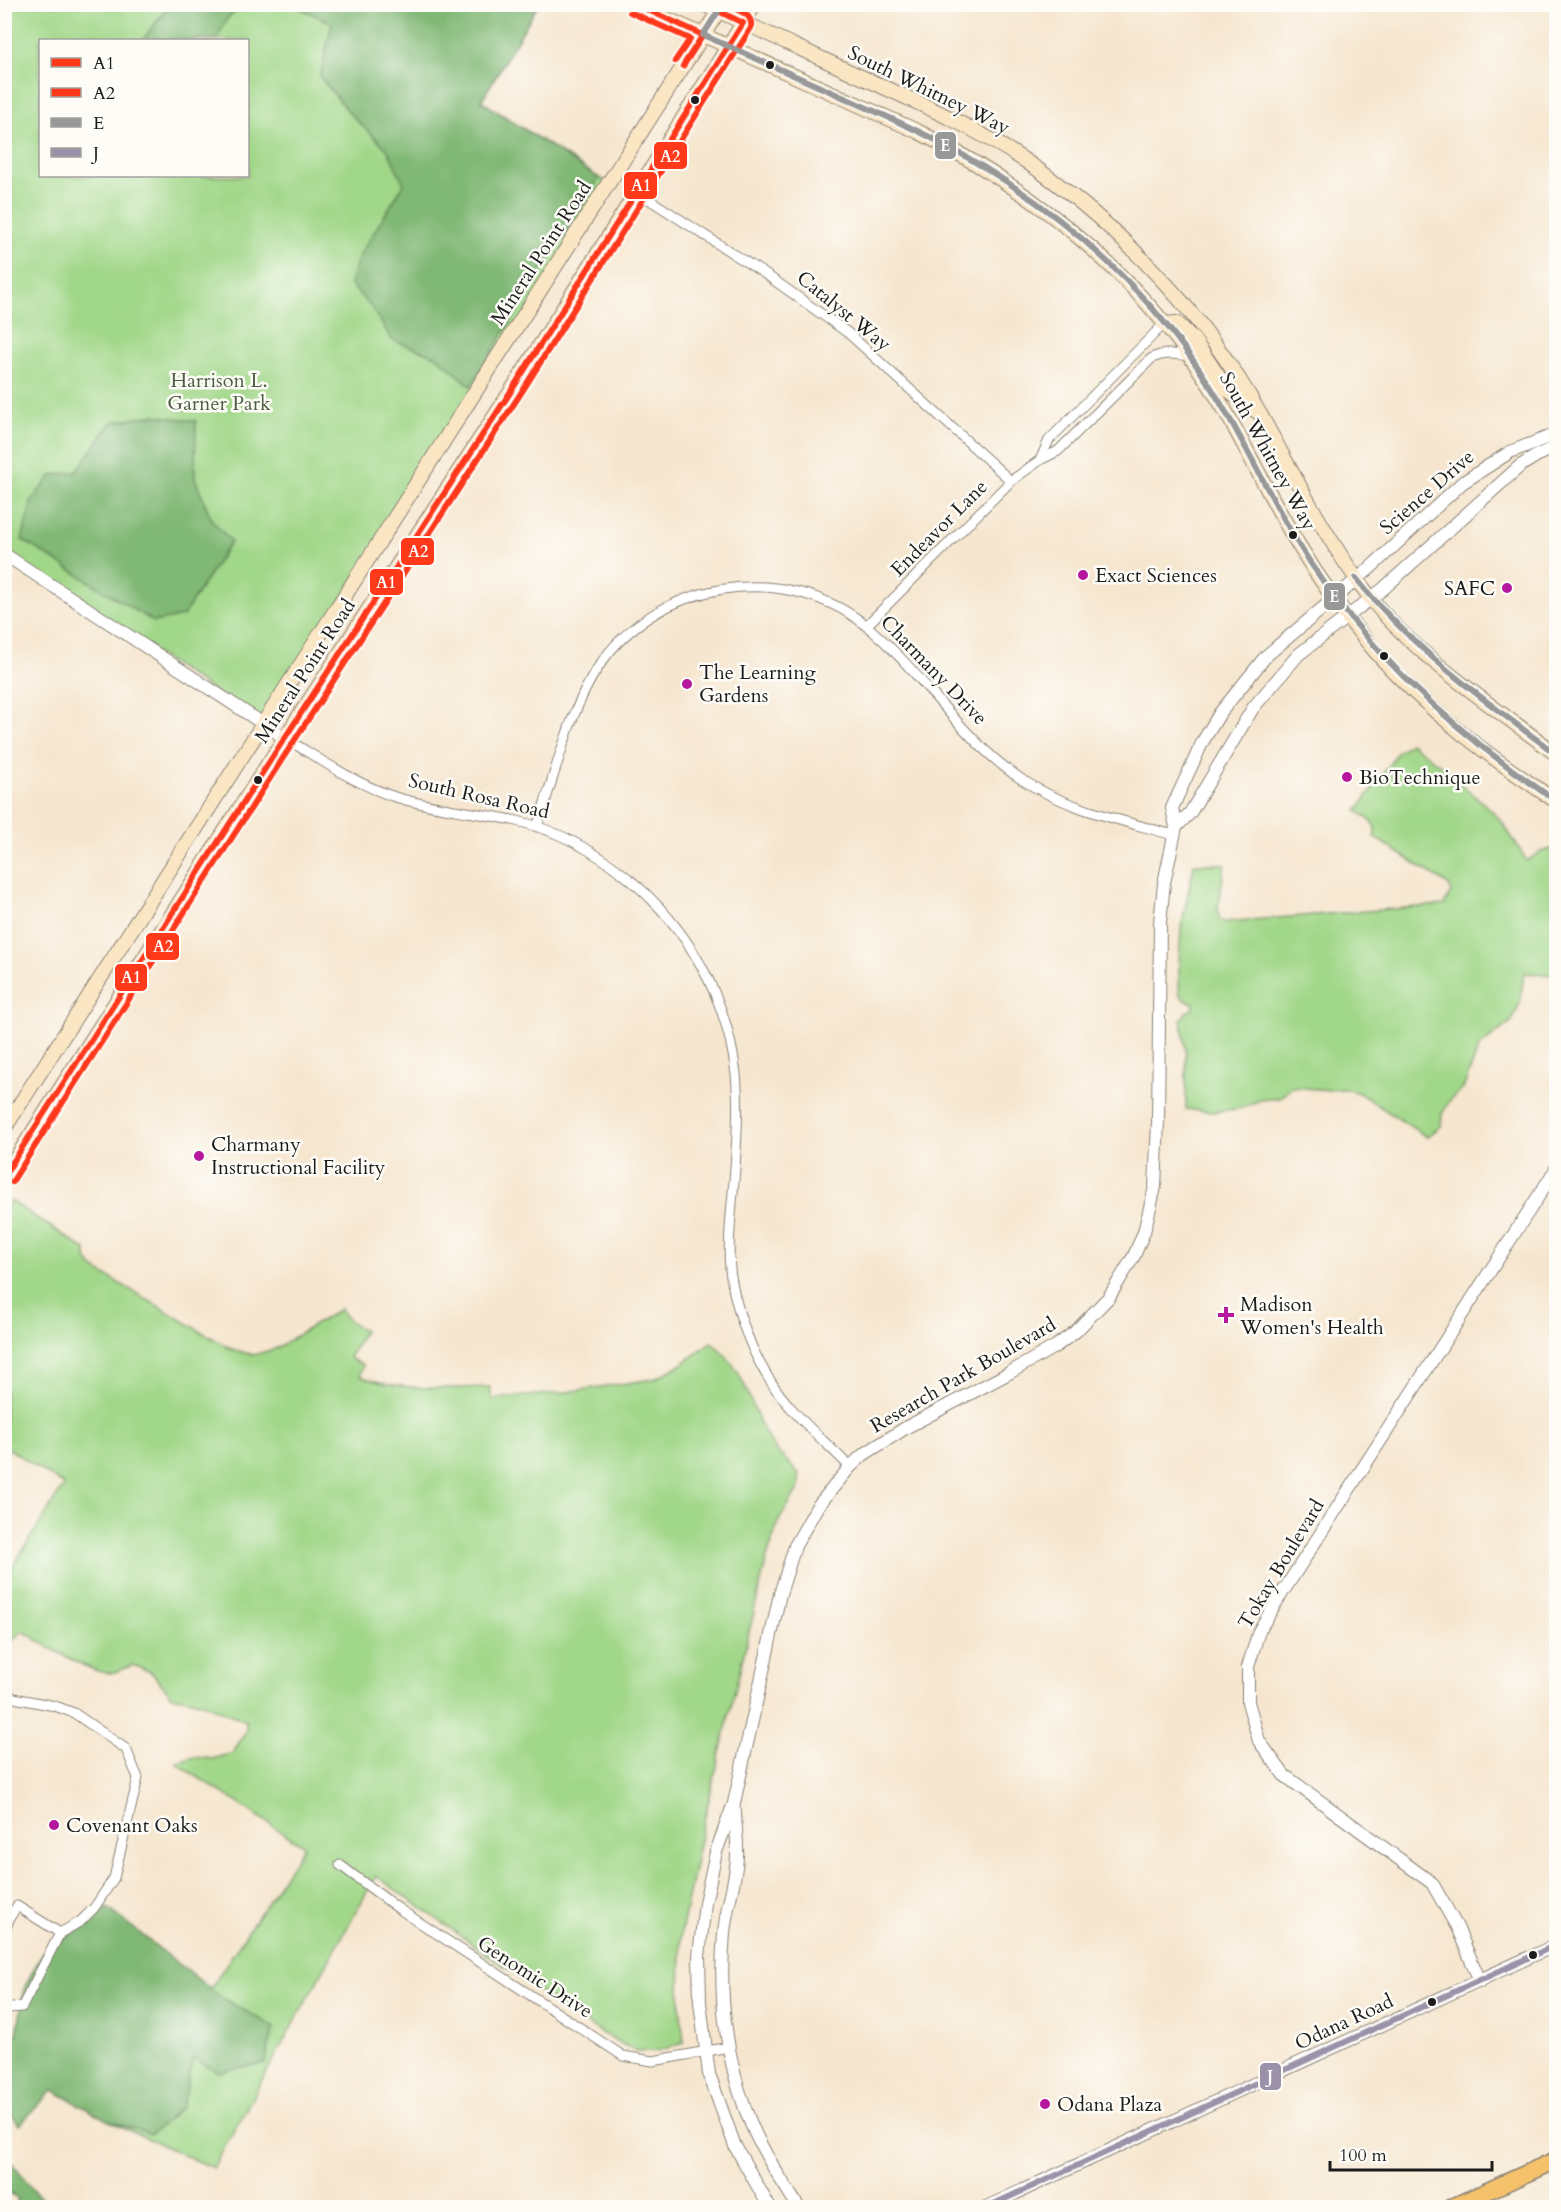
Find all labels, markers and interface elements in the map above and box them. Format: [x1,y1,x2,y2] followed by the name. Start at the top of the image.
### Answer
[39,39,249,177] legend
[843,39,1015,141] street label: South Whitney Way
[93,51,115,76] text: A1
[764,59,776,71] unlabelled marker
[93,81,115,106] text: A2
[689,94,701,106] unlabelled marker
[93,111,104,136] text: E
[934,131,957,160] line badge: E
[940,135,950,157] text: E
[90,141,99,166] text: J
[653,141,688,170] line badge: A2
[660,146,680,168] text: A2
[623,171,658,200] line badge: A1
[631,175,651,197] text: A1
[484,176,598,330] street label: Mineral Point Road
[791,265,897,358] street label: Catalyst Way
[167,367,271,417] park label: Harrison L. Garner Park
[1213,367,1323,535] street label: South Whitney Way
[1374,443,1480,541] street label: Science Drive
[885,474,993,582] street label: Endeavor Lane
[1287,529,1299,541] unlabelled marker
[400,537,435,566] line badge: A2
[408,541,428,563] text: A2
[1095,562,1217,589] place label: Exact Sciences
[369,568,404,596] line badge: A1
[1076,568,1090,582] marker: Exact Sciences
[376,572,396,594] text: A1
[1444,575,1495,602] place label: SAFC
[1500,581,1514,595] marker: SAFC
[1323,582,1346,611] line badge: E
[1329,586,1339,608] text: E
[248,594,362,748] street label: Mineral Point Road
[874,609,994,731] street label: Charmany Drive
[1378,650,1390,662] unlabelled marker
[699,659,817,709] place label: The Learning Gardens
[680,677,694,691] marker: The Learning Gardens
[1359,764,1481,791] place label: BioTechnique
[406,767,552,825] street label: South Rosa Road
[1340,770,1354,784] marker: BioTechnique
[252,774,264,786] unlabelled marker
[145,932,180,961] line badge: A2
[153,936,173,958] text: A2
[114,963,148,992] line badge: A1
[121,967,141,989] text: A1
[211,1131,386,1181] place label: Charmany Instructional Facility
[192,1149,206,1163] marker: Charmany Instructional Facility
[1239,1291,1384,1341] place label: Madison Women's Health
[1217,1306,1235,1324] marker: Madison Women's Health
[865,1311,1061,1439] street label: Research Park Boulevard
[1232,1494,1331,1634] street label: Tokay Boulevard
[66,1812,198,1839] place label: Covenant Oaks
[47,1818,61,1832] marker: Covenant Oaks
[472,1930,598,2024] street label: Genomic Drive
[1527,1949,1539,1961] unlabelled marker
[1290,1987,1398,2057] street label: Odana Road
[1426,1996,1438,2008] unlabelled marker
[1259,2062,1282,2091] line badge: J
[1265,2066,1273,2088] text: J
[1057,2091,1162,2118] place label: Odana Plaza
[1038,2097,1052,2111] marker: Odana Plaza
[1330,2134,1492,2172] scale bar
[1339,2143,1387,2168] text: 100 m

